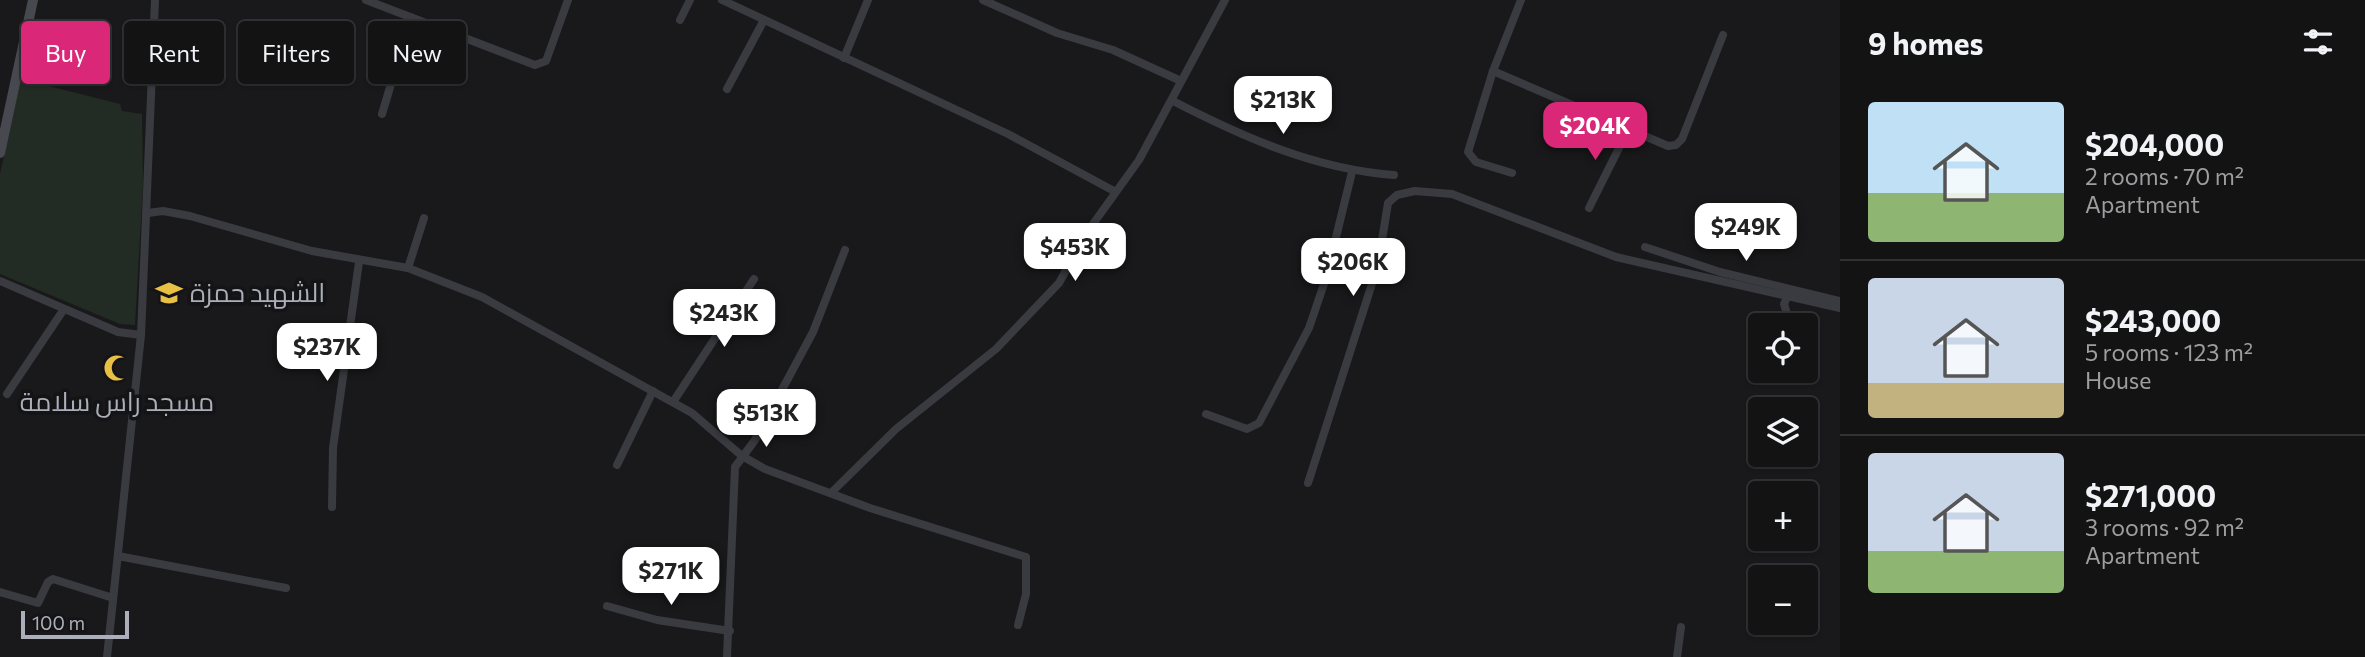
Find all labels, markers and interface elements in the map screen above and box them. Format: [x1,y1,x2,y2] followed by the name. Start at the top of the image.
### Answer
[21,21,110,84] chip: Buy
[124,21,224,84] chip: Rent
[238,21,354,84] chip: Filters
[368,21,466,84] chip: New
[2299,23,2337,61] icon: filters
[1868,24,1983,61] text: 9 homes
[1234,76,1332,136] pin: $213K
[1250,85,1316,113] text: $213K
[1546,102,1644,162] pin: $204K
[1559,111,1631,139] text: $204K
[2085,125,2224,162] text: $204,000
[1924,130,2008,214] icon: home
[2085,162,2244,190] text: 2 rooms · 70 m²
[2085,190,2200,218] text: Apartment
[1697,204,1795,263] pin: $249K
[1711,212,1781,240] text: $249K
[1026,224,1124,283] pin: $453K
[1040,232,1110,260] text: $453K
[1304,238,1402,298] pin: $206K
[1317,247,1389,275] text: $206K
[190,276,325,309] place label: الشهيد حمزة
[154,278,184,308] school or university icon: الشهيد حمزة
[675,290,773,349] pin: $243K
[689,298,759,326] text: $243K
[2085,301,2221,338] text: $243,000
[1924,306,2008,390] icon: home
[1748,313,1818,635] map controls
[1748,313,1818,383] button: locate
[278,324,376,383] pin: $237K
[293,332,361,360] text: $237K
[2085,338,2253,366] text: 5 rooms · 123 m²
[102,353,132,383] mosque icon: مسجد راس سلامة
[2085,366,2151,394] text: House
[20,385,214,418] place label: مسجد راس سلامة
[717,390,815,449] pin: $513K
[1748,397,1818,467] button: layers
[733,398,799,426] text: $513K
[2085,476,2216,513] text: $271,000
[1748,481,1818,551] button: +
[1924,481,2008,565] icon: home
[2085,513,2244,541] text: 3 rooms · 92 m²
[2085,541,2200,569] text: Apartment
[622,548,720,607] pin: $271K
[638,556,704,584] text: $271K
[1748,565,1818,635] button: −
[21,608,130,640] scale bar
[32,611,85,634] text: 100 m

